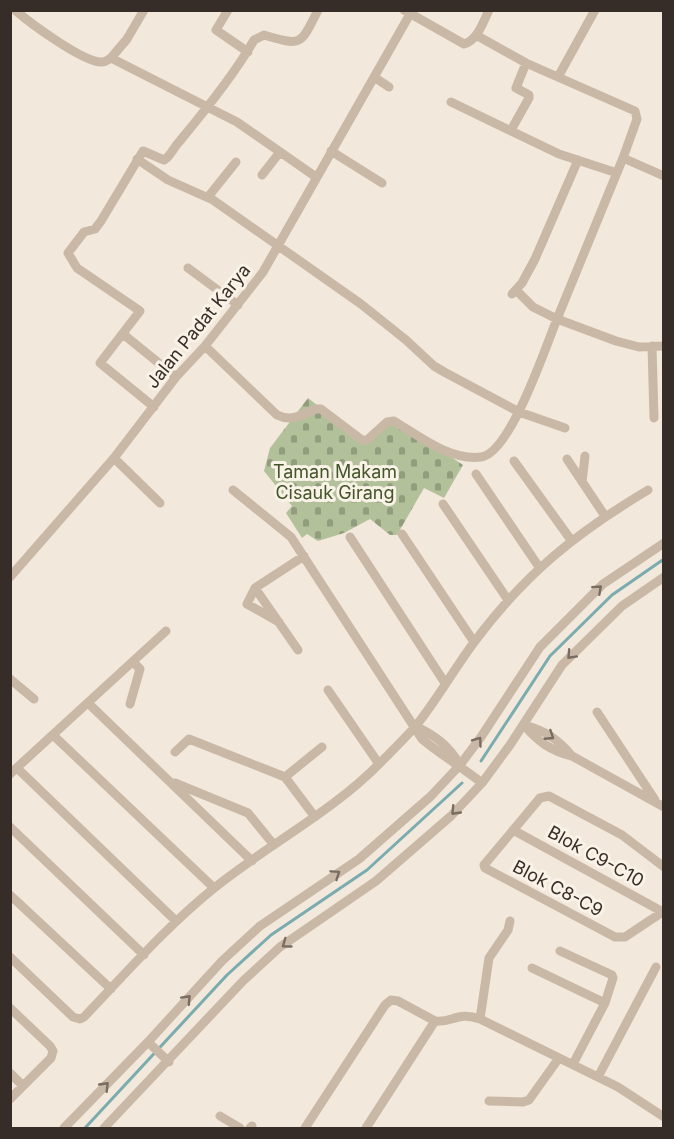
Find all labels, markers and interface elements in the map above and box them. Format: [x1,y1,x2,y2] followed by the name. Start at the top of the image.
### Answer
[142,260,254,392] street label: Jalan Padat Karya
[273,461,397,503] park label: Taman Makam Cisauk Girang
[591,585,602,596] one-way arrow
[567,648,578,659] one-way arrow
[544,729,555,740] one-way arrow
[470,737,481,748] one-way arrow
[451,804,462,814] one-way arrow
[544,821,648,891] street label: Blok C9-C10
[509,856,607,920] street label: Blok C8-C9
[330,870,341,881] one-way arrow
[281,937,292,948] one-way arrow
[180,995,191,1005] one-way arrow
[97,1083,108,1094] one-way arrow

